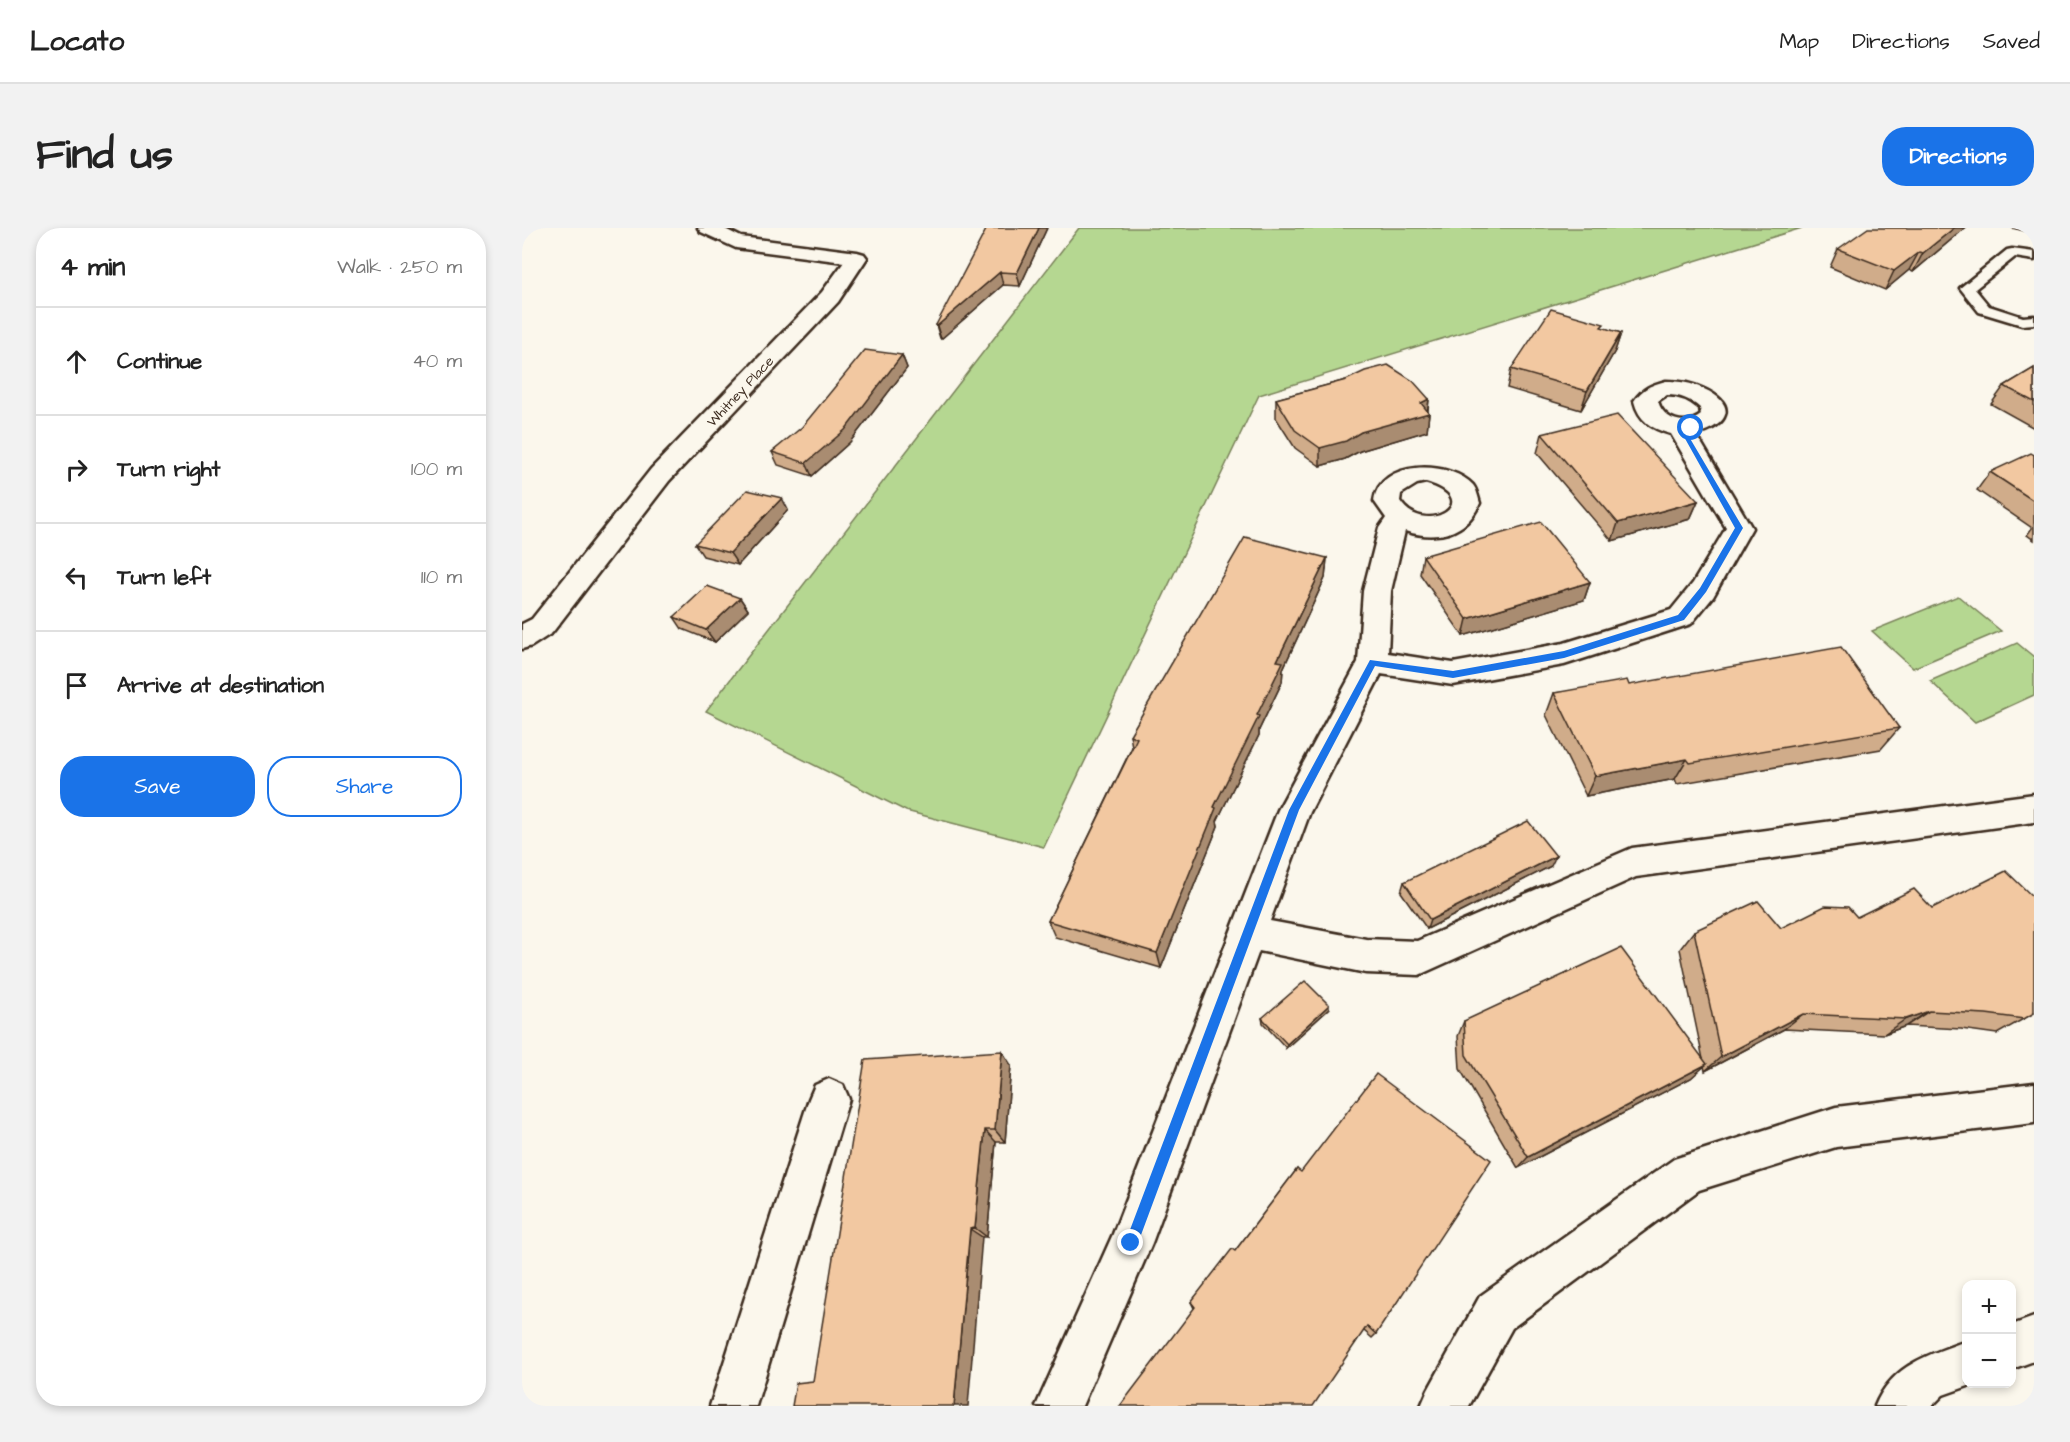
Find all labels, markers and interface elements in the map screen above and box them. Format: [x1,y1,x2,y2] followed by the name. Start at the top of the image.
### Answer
[30,22,124,61] text: Locato
[1779,27,1819,56] text: Map
[1852,27,1950,56] text: Directions
[1983,27,2040,56] text: Saved
[36,127,173,185] text: Find us
[1882,127,2034,186] button: Directions
[60,249,125,285] text: 4 min
[337,253,462,281] text: Walk · 250 m
[60,345,93,378] icon: ahead
[117,346,202,377] text: Continue
[412,347,462,375] text: 40 m
[703,351,779,432] street label: Whitney Place
[1677,414,1703,440] route start
[60,453,93,486] icon: right
[117,454,220,485] text: Turn right
[411,455,462,483] text: 100 m
[60,561,93,594] icon: left
[117,562,211,593] text: Turn left
[421,563,462,591] text: 110 m
[60,669,93,702] icon: arrive
[117,670,324,701] text: Arrive at destination
[60,756,255,817] button: Save
[267,756,462,817] button: Share
[1117,1229,1143,1255] route end
[1962,1280,2016,1388] map controls
[1962,1280,2016,1334] button: +
[1962,1334,2016,1388] button: −

